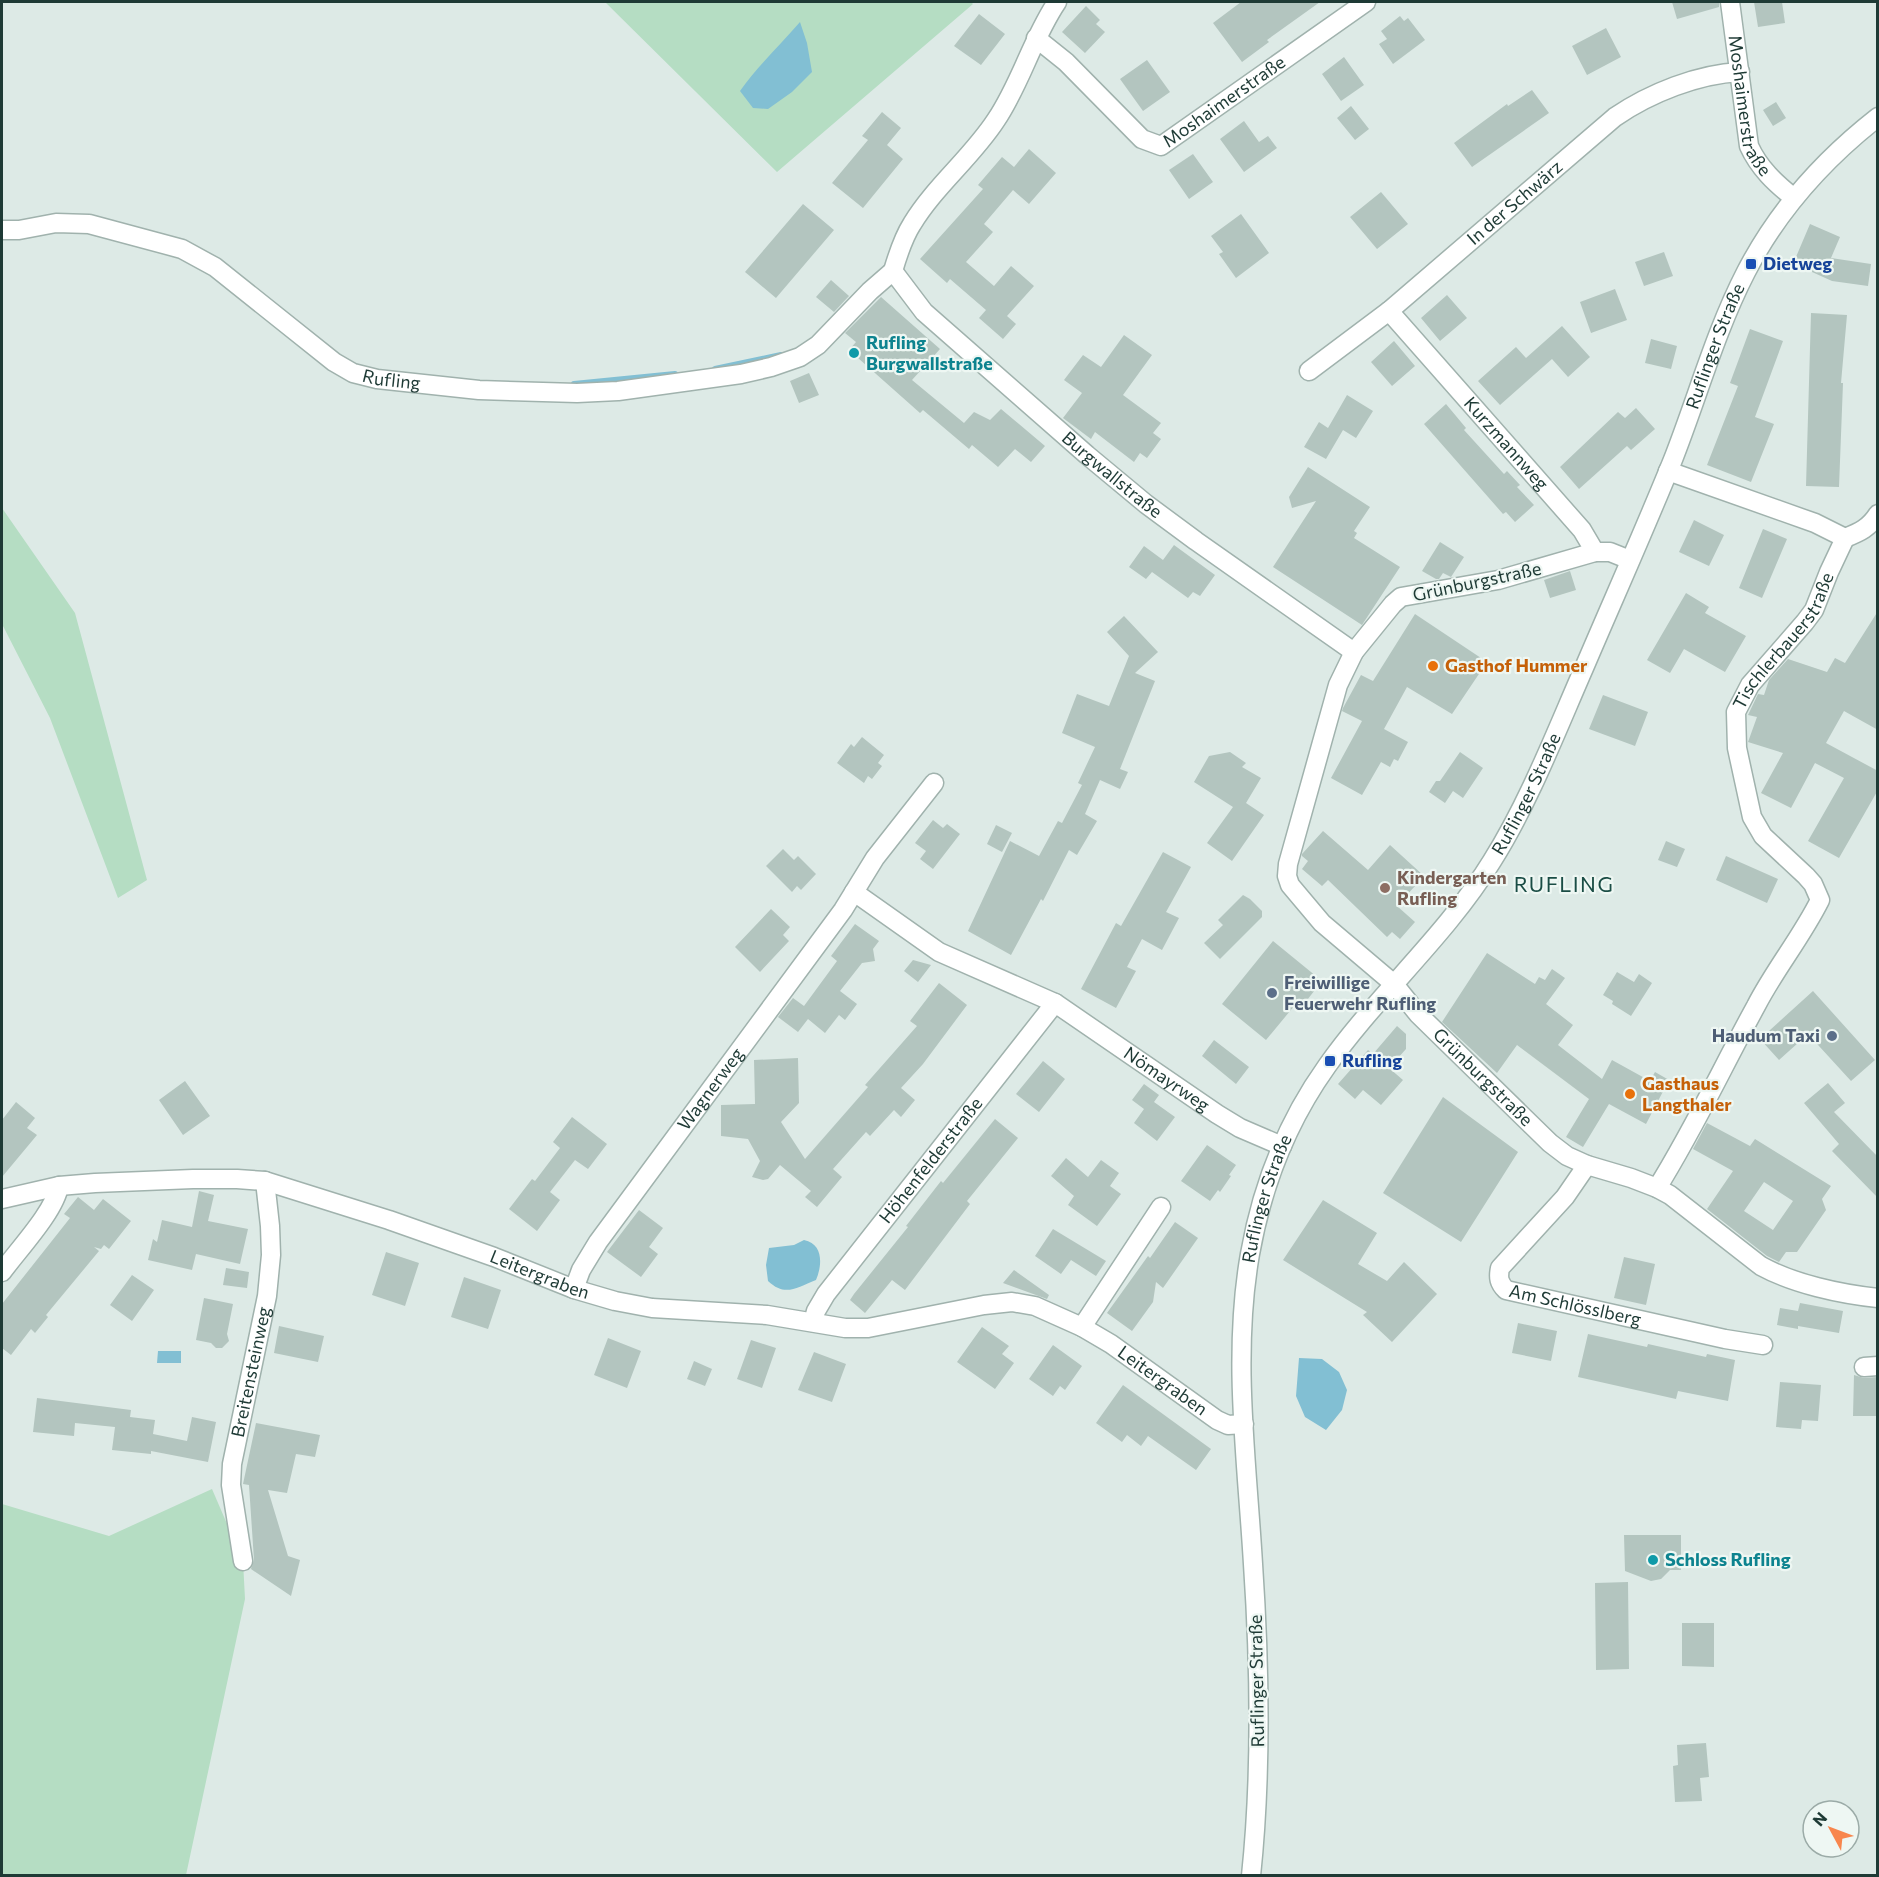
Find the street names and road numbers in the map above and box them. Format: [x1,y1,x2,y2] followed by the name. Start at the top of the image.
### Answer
[1724,34,1776,180] street label: Moshaimerstraße
[1158,50,1289,151] street label: Moshaimerstraße
[1462,155,1567,249] street label: In der Schwärz
[1680,279,1749,412] street label: Ruflinger Straße
[360,364,422,394] street label: Rufling
[1460,392,1554,494] street label: Kurzmannweg
[1058,426,1167,522] street label: Burgwallstraße
[1411,557,1543,605] street label: Grünburgstraße
[1727,569,1838,713] street label: Tischlerbauerstraße
[1486,729,1565,858] street label: Ruflinger Straße
[1429,1023,1538,1130] street label: Grünburgstraße
[1120,1042,1214,1116] street label: Nömayrweg
[672,1043,748,1134] street label: Wagnerweg
[874,1092,987,1227] street label: Höhenfelderstraße
[1237,1131,1296,1264] street label: Ruflinger Straße
[487,1245,592,1303] street label: Leitergraben
[1507,1279,1644,1330] street label: Am Schlösslberg
[226,1304,275,1439] street label: Breitensteinweg
[1114,1340,1212,1420] street label: Leitergraben
[1244,1614,1268,1748] street label: Ruflinger Straße

